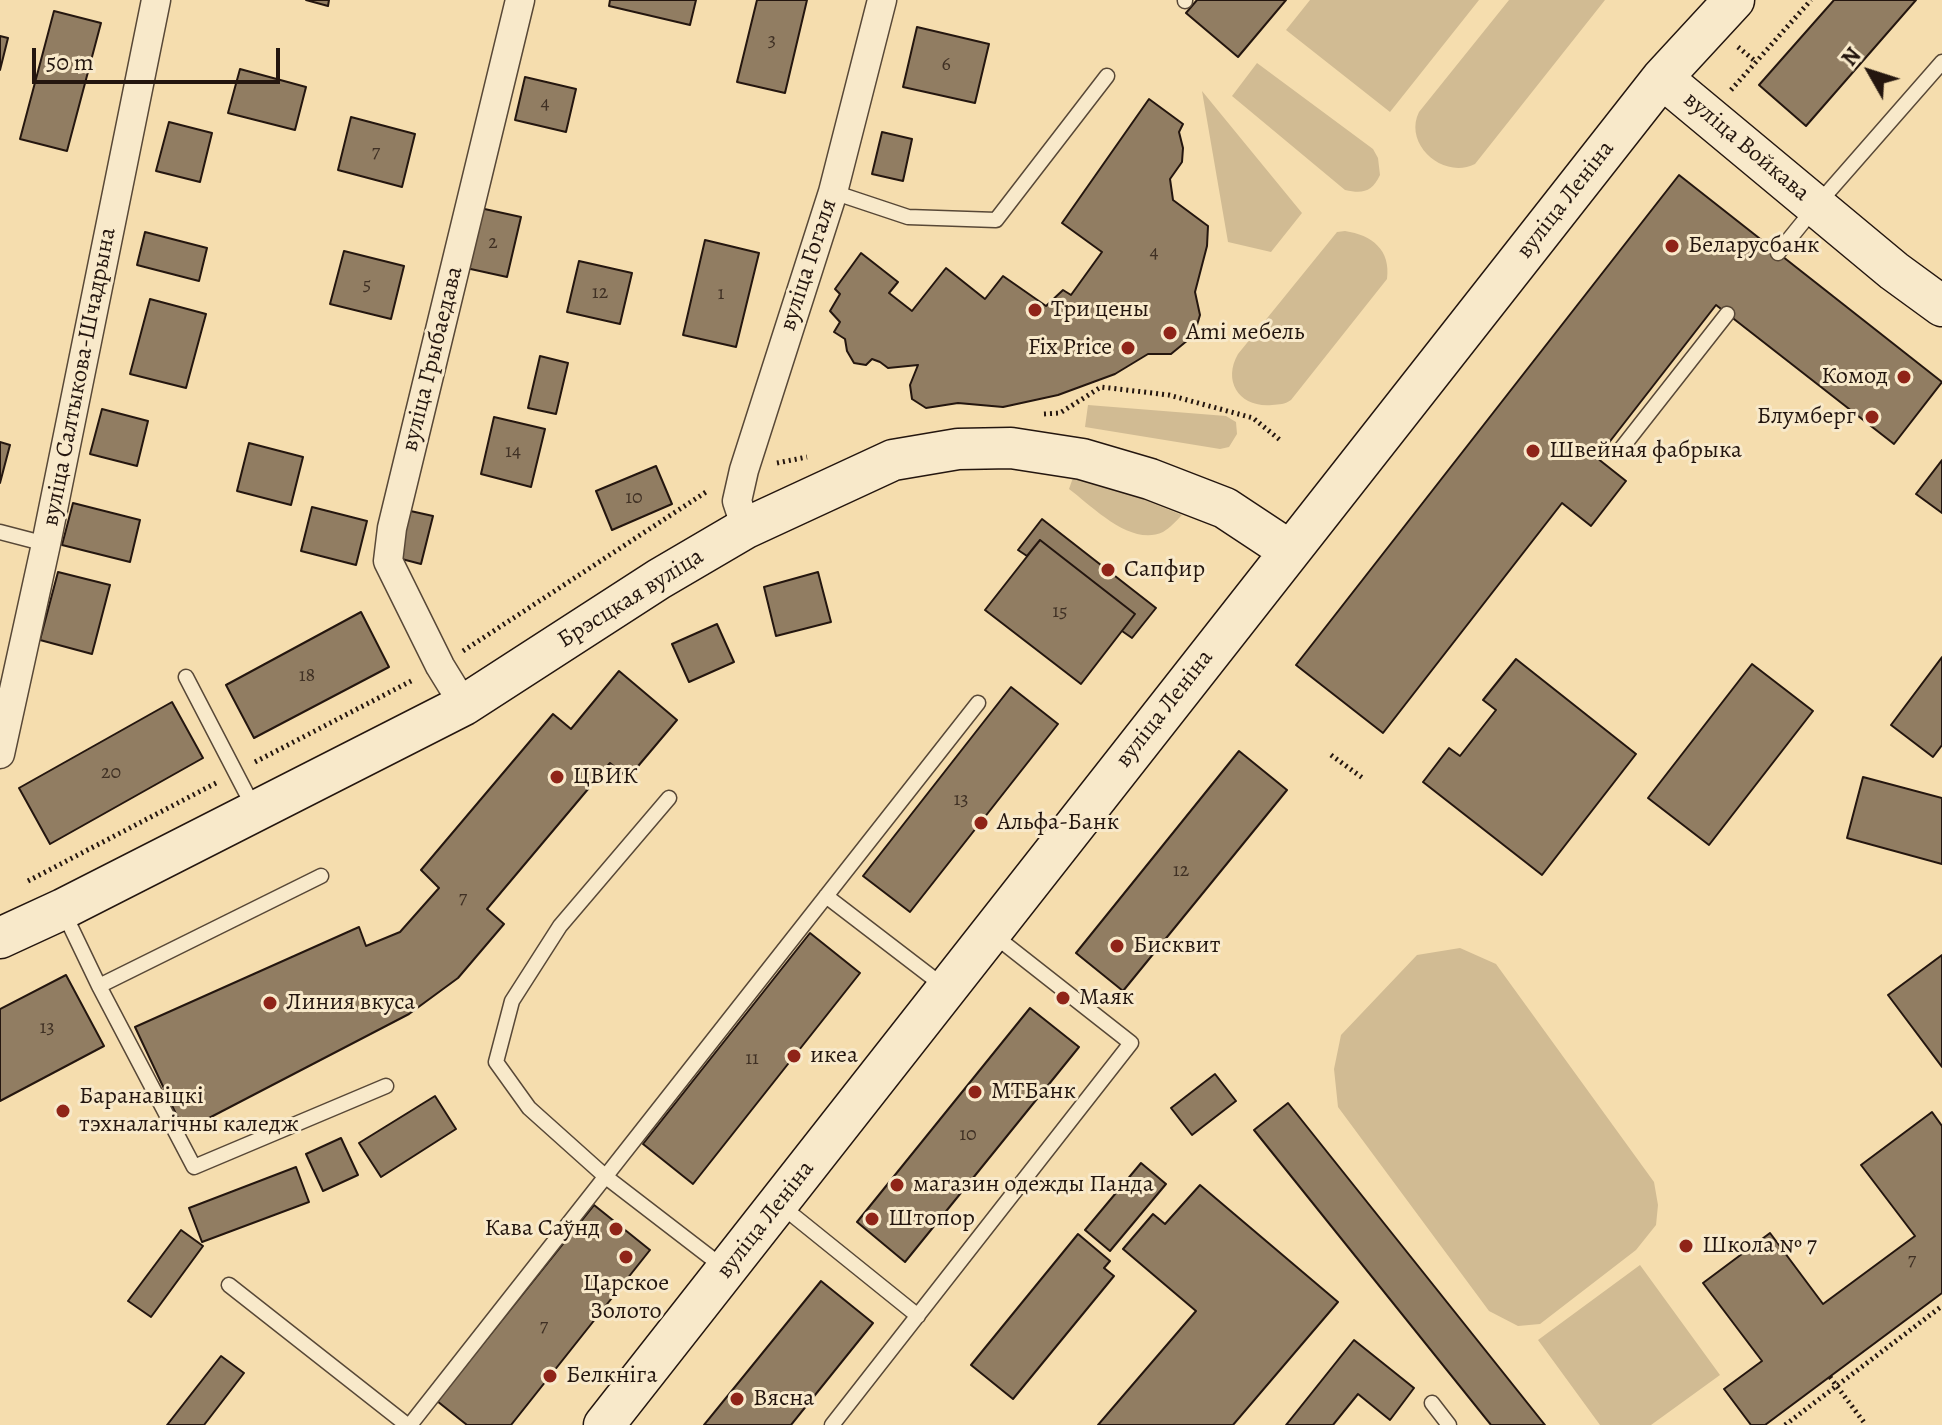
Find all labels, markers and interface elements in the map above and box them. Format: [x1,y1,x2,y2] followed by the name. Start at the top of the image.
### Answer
[768,29,776,53] house number: 3
[36,32,284,82] scale bar
[1830,32,1910,112] north arrow
[1835,41,1868,73] text: N
[46,46,94,78] text: 50 m
[941,53,951,77] house number: 6
[1677,86,1815,208] street label: вуліца Войкава
[540,92,550,116] house number: 4
[1511,135,1621,265] street label: вуліца Леніна
[372,140,380,164] house number: 7
[774,195,844,335] street label: вуліца Гогаля
[37,225,123,529] street label: вуліца Салтыкова-Шчадрына
[488,231,498,255] house number: 2
[1688,232,1819,260] place label: Беларусбанк
[1663,237,1681,255] marker: Беларусбанк
[1149,241,1159,265] house number: 4
[396,264,470,454] street label: вуліца Грыбаедава
[363,273,371,297] house number: 5
[592,281,608,305] house number: 12
[718,282,724,306] house number: 1
[1051,296,1149,324] place label: Три цены
[1026,301,1044,319] marker: Три цены
[1186,319,1304,347] place label: Аmi мебель
[1161,324,1179,342] marker: Аmi мебель
[1028,334,1112,362] place label: Fix Price
[1119,339,1137,357] marker: Fix Price
[1821,363,1888,391] place label: Комод
[1895,368,1913,386] marker: Комод
[1757,403,1856,431] place label: Блумберг
[1863,408,1881,426] marker: Блумберг
[1549,437,1742,465] place label: Швейная фабрыка
[505,440,521,464] house number: 14
[1524,442,1542,460] marker: Швейная фабрыка
[625,486,643,510] house number: 10
[553,543,709,655] street label: Брэсцкая вуліца
[1124,556,1205,584] place label: Сапфир
[1099,561,1117,579] marker: Сапфир
[1052,600,1068,624] house number: 15
[1110,644,1220,774] street label: вуліца Леніна
[299,664,315,688] house number: 18
[101,761,121,785] house number: 20
[573,763,638,791] place label: ЦВИК
[548,768,566,786] marker: ЦВИК
[953,788,969,812] house number: 13
[997,809,1119,837] place label: Альфа-Банк
[972,814,990,832] marker: Альфа-Банк
[1173,859,1189,883] house number: 12
[459,886,467,910] house number: 7
[1133,932,1220,960] place label: Бисквит
[1108,937,1126,955] marker: Бисквит
[1079,984,1134,1012] place label: Маяк
[286,989,415,1017] place label: Линия вкуса
[1054,989,1072,1007] marker: Маяк
[261,994,279,1012] marker: Линия вкуса
[39,1016,55,1040] house number: 13
[810,1042,858,1070] place label: икеа
[745,1047,759,1071] house number: 11
[785,1047,803,1065] marker: икеа
[991,1078,1076,1106] place label: МТБанк
[79,1083,299,1139] place label: Баранавіцкі тэхналагічны каледж
[966,1083,984,1101] marker: МТБанк
[54,1102,72,1120] marker: Баранавіцкі тэхналагічны каледж
[959,1123,977,1147] house number: 10
[711,1155,821,1285] street label: вуліца Леніна
[913,1171,1154,1199] place label: магазин одежды Панда
[888,1176,906,1194] marker: магазин одежды Панда
[888,1205,975,1233] place label: Штопор
[863,1210,881,1228] marker: Штопор
[484,1215,600,1243] place label: Кава Саўнд
[607,1220,625,1238] marker: Кава Саўнд
[1702,1232,1817,1260] place label: Школа № 7
[1677,1237,1695,1255] marker: Школа № 7
[617,1248,635,1266] marker: Царское Золото
[1908,1248,1916,1272] house number: 7
[583,1270,669,1326] place label: Царское Золото
[540,1314,548,1338] house number: 7
[566,1362,657,1390] place label: Белкніга
[541,1367,559,1385] marker: Белкніга
[753,1385,814,1413] place label: Вясна
[728,1390,746,1408] marker: Вясна

